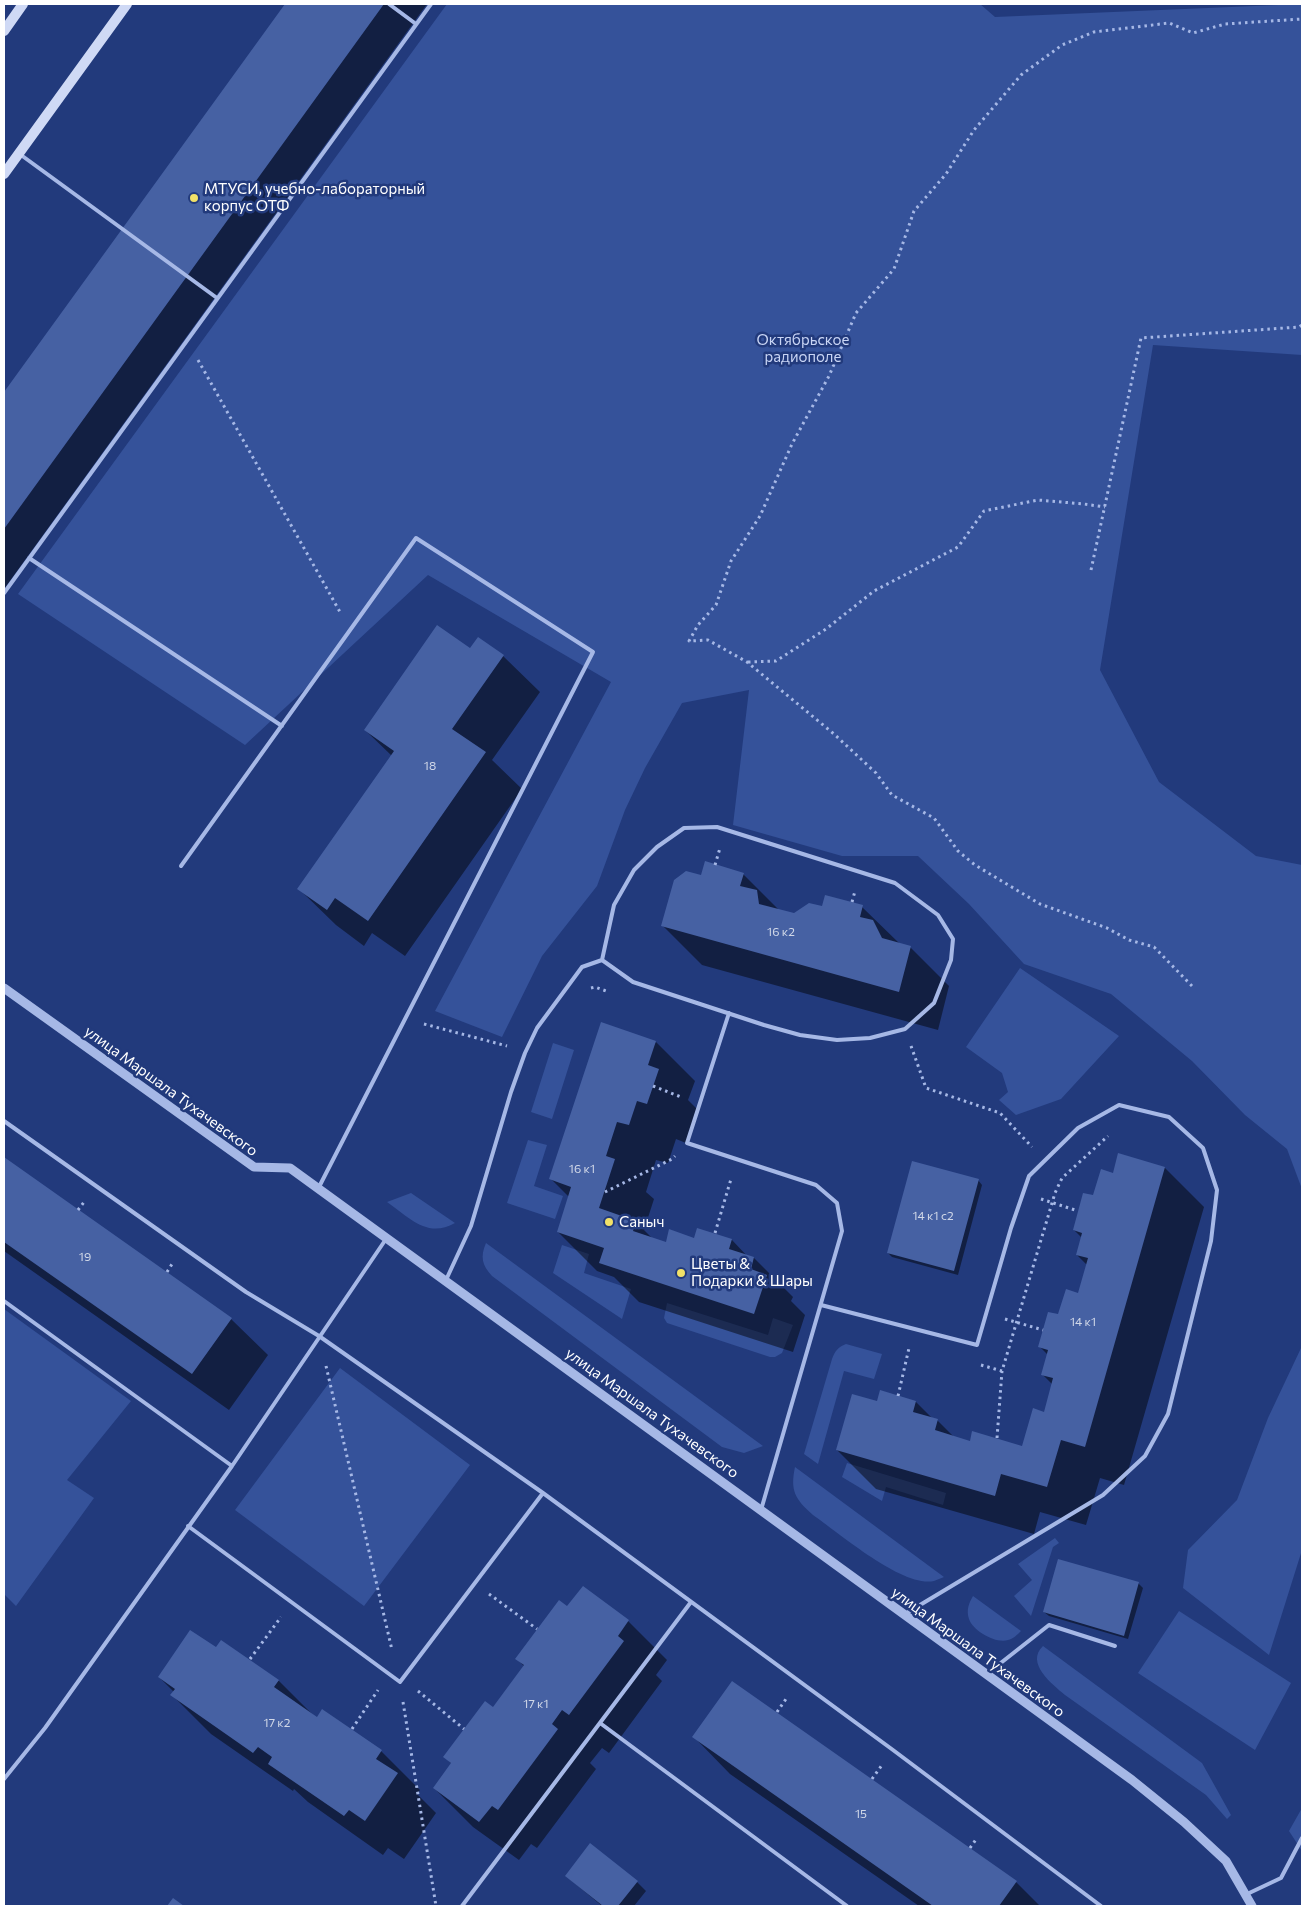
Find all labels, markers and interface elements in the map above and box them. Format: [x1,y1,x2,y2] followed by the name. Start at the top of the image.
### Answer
[204,180,425,215] place label: МТУСИ, учебно-лабораторный корпус ОТФ
[188,192,200,204] marker: МТУСИ, учебно-лабораторный корпус ОТФ
[757,331,849,366] park label: Октябрьское радиополе
[424,759,436,773] house number: 18
[767,925,795,939] house number: 16 к2
[81,1022,261,1160] street label: улица Маршала Тухачевского
[569,1162,595,1176] house number: 16 к1
[912,1209,954,1223] house number: 14 к1 с2
[619,1213,664,1231] place label: Саныч
[603,1216,615,1228] marker: Саныч
[79,1250,91,1264] house number: 19
[691,1255,813,1290] place label: Цветы & Подарки & Шары
[675,1267,687,1279] marker: Цветы & Подарки & Шары
[1070,1315,1096,1329] house number: 14 к1
[562,1344,742,1482] street label: улица Маршала Тухачевского
[888,1583,1068,1721] street label: улица Маршала Тухачевского
[523,1697,549,1711] house number: 17 к1
[264,1716,290,1730] house number: 17 к2
[855,1807,867,1821] house number: 15

